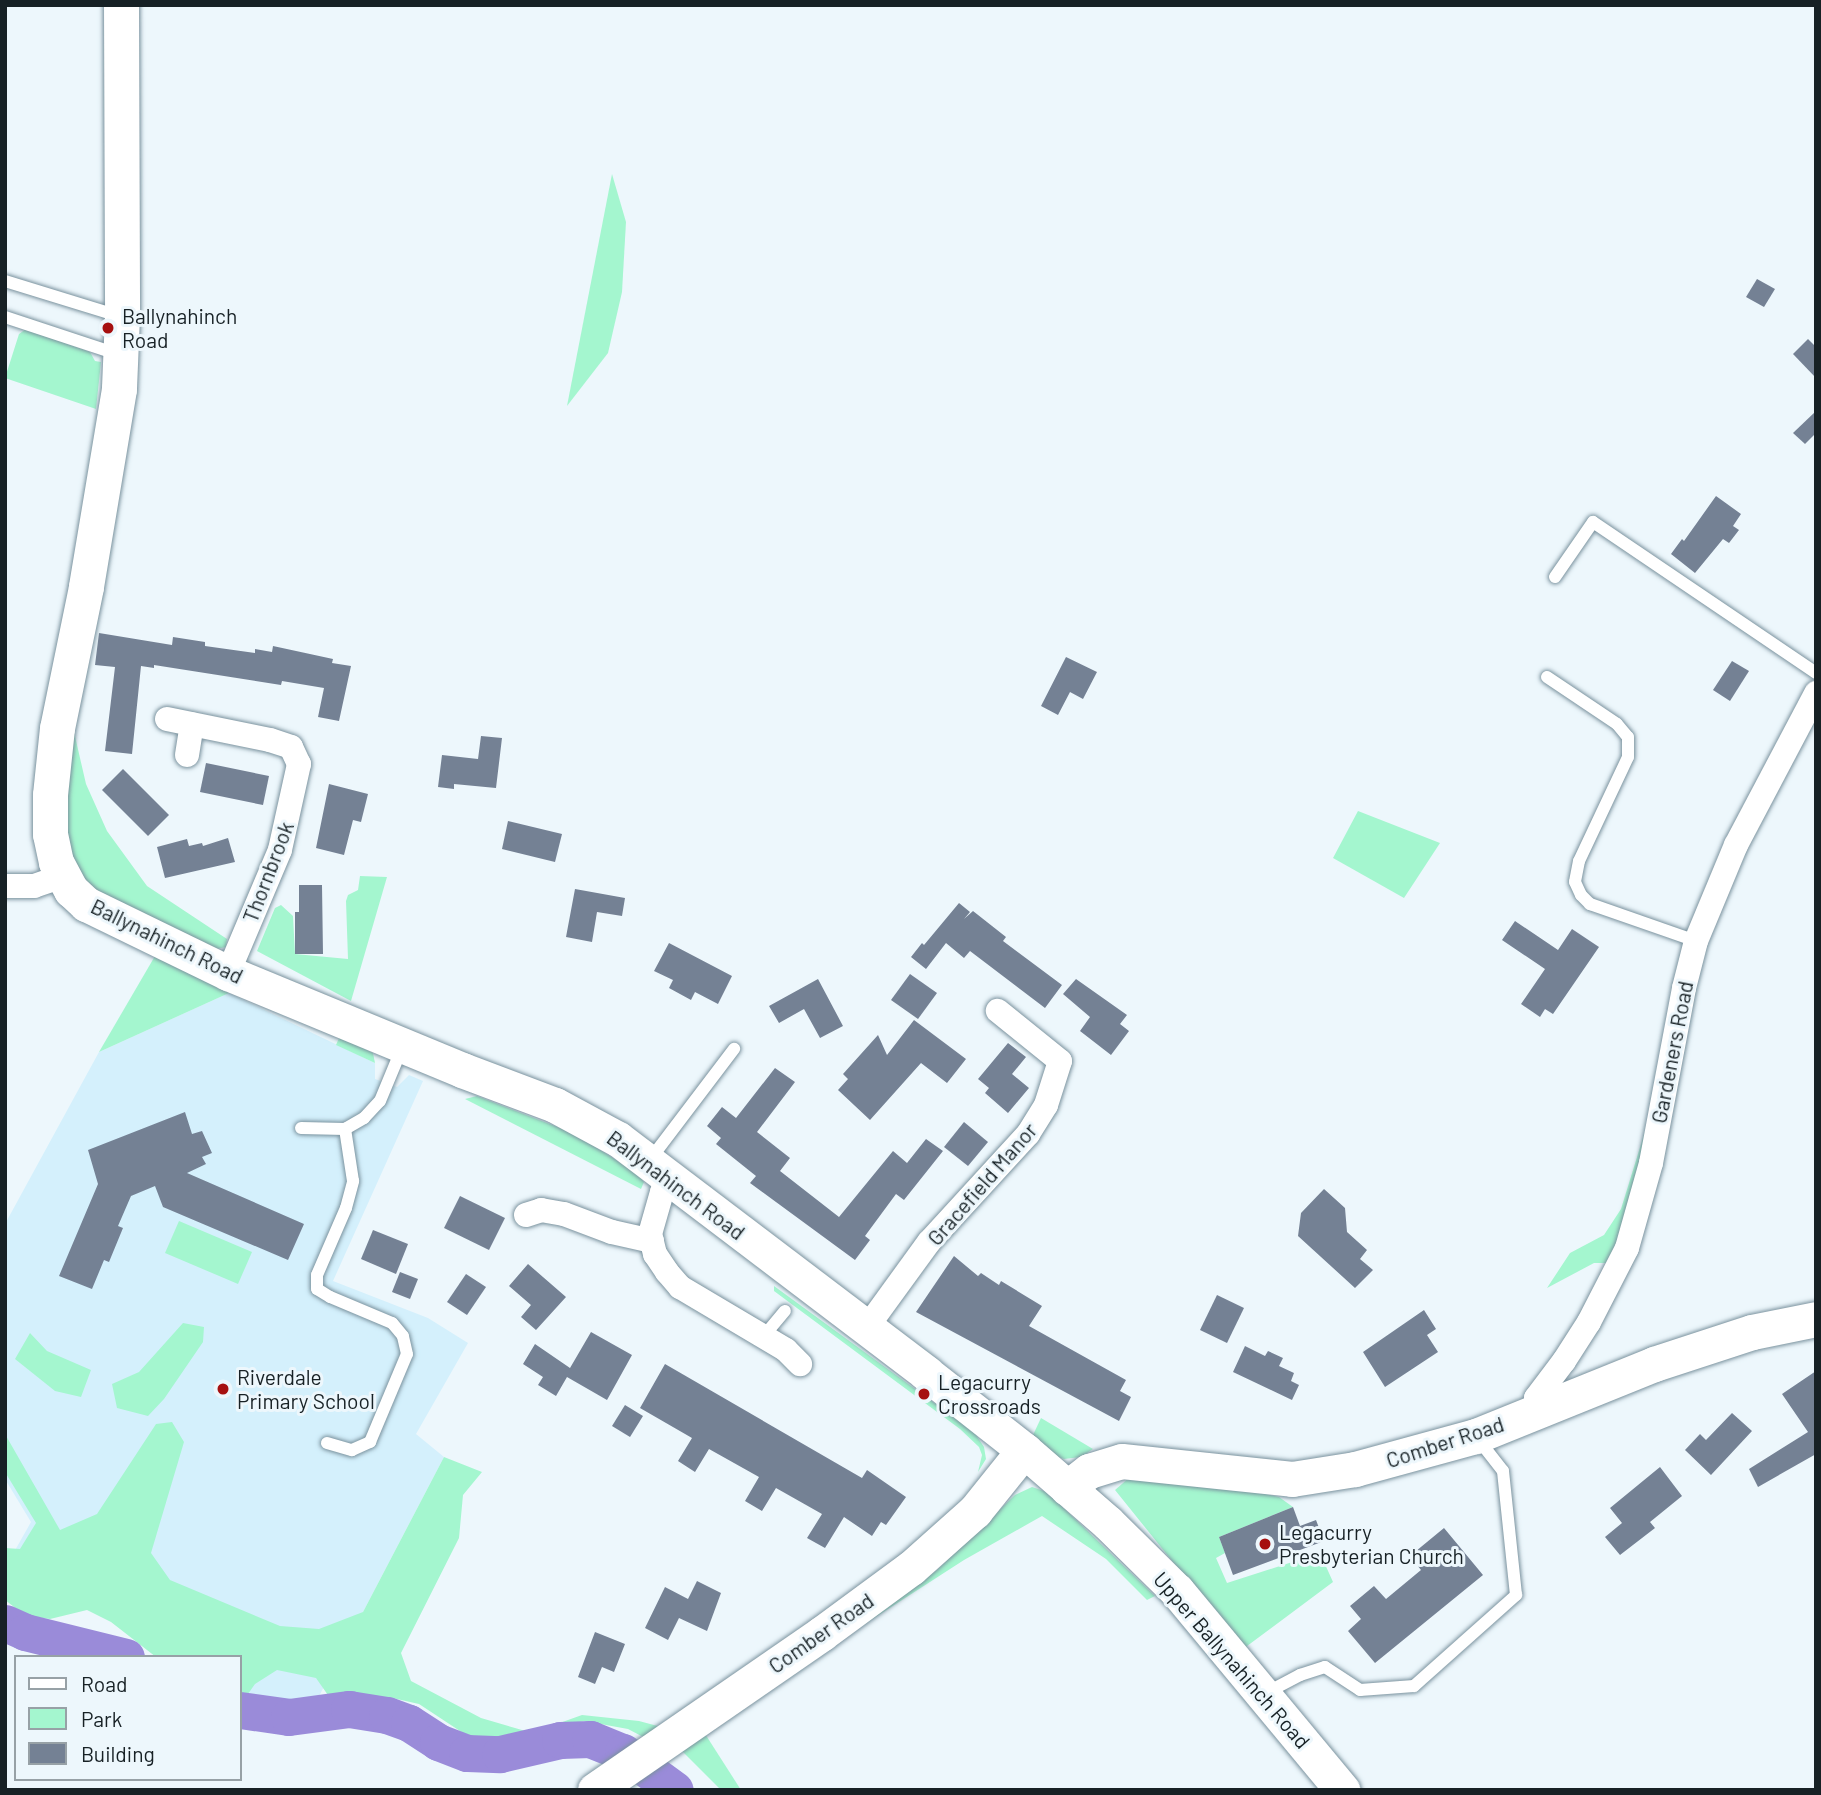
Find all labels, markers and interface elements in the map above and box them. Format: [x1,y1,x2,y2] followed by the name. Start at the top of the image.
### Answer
[122,303,237,353] place label: Ballynahinch Road
[100,320,116,336] marker: Ballynahinch Road
[237,818,299,926] street label: Thornbrook
[87,893,247,989] street label: Ballynahinch Road
[1646,979,1698,1125] street label: Gardeners Road
[922,1118,1042,1250] street label: Gracefield Manor
[602,1125,750,1245] street label: Ballynahinch Road
[237,1364,375,1414] place label: Riverdale Primary School
[938,1369,1041,1419] place label: Legacurry Crossroads
[215,1381,231,1397] marker: Riverdale Primary School
[916,1386,932,1402] marker: Legacurry Crossroads
[1383,1411,1507,1473] street label: Comber Road
[1279,1519,1464,1569] place label: Legacurry Presbyterian Church
[1257,1536,1273,1552] marker: Legacurry Presbyterian Church
[1149,1567,1315,1753] street label: Upper Ballynahinch Road
[764,1588,878,1678] street label: Comber Road
[14,1655,242,1781] legend
[81,1671,127,1696] text: Road
[81,1706,122,1731] text: Park
[81,1741,155,1766] text: Building

